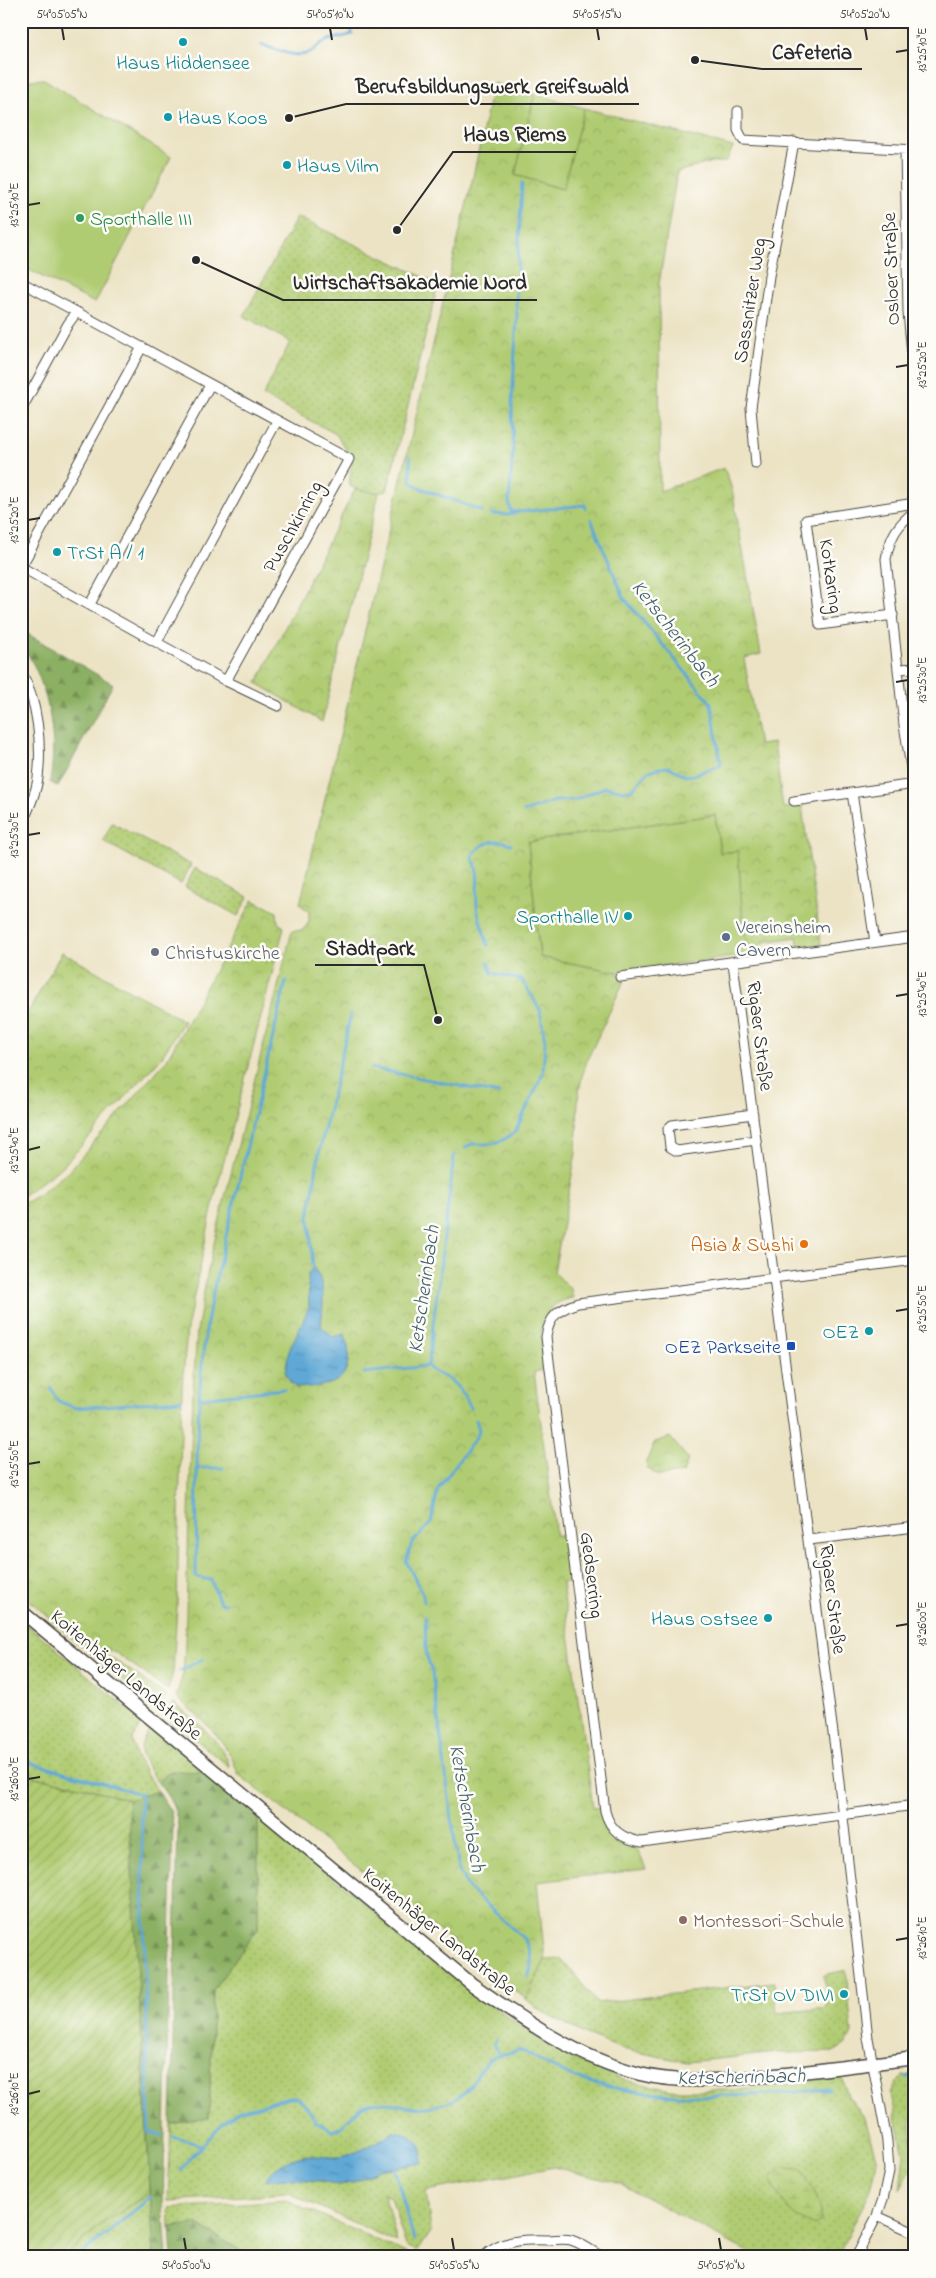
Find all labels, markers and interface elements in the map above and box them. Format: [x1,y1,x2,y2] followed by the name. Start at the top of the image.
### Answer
[36,6,88,24] text: 54°05'05"N
[306,6,354,24] text: 54°05'10"N
[572,6,622,24] text: 54°05'15"N
[840,6,890,24] text: 54°05'20"N
[914,27,932,73] text: 13°25'10"E
[762,33,862,69] callout: Cafeteria
[177,36,189,48] marker: Haus Hiddensee
[772,39,852,69] text: Cafeteria
[116,50,250,79] place label: Haus Hiddensee
[346,68,639,104] callout: Berufsbildungswerk Greifswald
[355,73,629,105] text: Berufsbildungswerk Greifswald
[178,105,268,134] place label: Haus Koos
[162,111,174,123] marker: Haus Koos
[453,116,576,152] callout: Haus Riems
[463,121,567,151] text: Haus Riems
[297,153,379,182] place label: Haus Vilm
[281,159,293,171] marker: Haus Vilm
[6,182,24,228] text: 13°25'10"E
[90,206,192,235] place label: Sporthalle III
[74,212,86,224] marker: Sporthalle III
[876,212,909,326] street label: Osloer Straße
[727,236,777,365] street label: Sassnitzer Weg
[283,264,537,300] callout: Wirtschaftsakademie Nord
[293,269,527,299] text: Wirtschaftsakademie Nord
[914,341,932,389] text: 13°25'20"E
[257,476,332,579] street label: Puschkinring
[6,496,24,544] text: 13°25'20"E
[809,537,849,616] street label: Kotkaring
[67,540,144,569] place label: TrSt A / 1
[51,546,63,558] marker: TrSt A / 1
[623,574,726,695] water label: Ketscherinbach
[914,657,932,703] text: 13°25'30"E
[6,812,24,858] text: 13°25'30"E
[516,904,619,933] place label: Sporthalle IV
[622,910,634,922] marker: Sporthalle IV
[735,914,831,966] place label: Vereinsheim Cavern
[315,929,424,965] callout: Stadtpark
[720,931,732,943] marker: Vereinsheim Cavern
[325,935,415,965] text: Stadtpark
[165,940,280,969] place label: Christuskirche
[149,946,161,958] marker: Christuskirche
[914,971,932,1017] text: 13°25'40"E
[736,980,780,1093] street label: Rigaer Straße
[6,1127,24,1173] text: 13°25'40"E
[401,1223,449,1355] water label: Ketscherinbach
[690,1232,794,1261] place label: Asia & Sushi
[798,1238,810,1250] marker: Asia & Sushi
[914,1285,932,1333] text: 13°25'50"E
[822,1319,859,1348] place label: OEZ
[863,1325,875,1337] marker: OEZ
[665,1334,781,1363] place label: OEZ Parkseite
[785,1340,797,1352] marker: OEZ Parkseite
[6,1440,24,1488] text: 13°25'50"E
[570,1530,610,1620] street label: Gedserring
[809,1543,853,1656] street label: Rigaer Straße
[914,1602,932,1646] text: 13°26'00"E
[42,1604,208,1749] street label: Koitenhäger Landstraße
[651,1606,758,1635] place label: Haus Ostsee
[762,1612,774,1624] marker: Haus Ostsee
[440,1743,492,1875] water label: Ketscherinbach
[6,1757,24,1801] text: 13°26'00"E
[355,1862,522,2005] street label: Koitenhäger Landstraße
[693,1908,844,1937] place label: Montessori-Schule
[677,1914,689,1926] marker: Montessori-Schule
[914,1916,932,1960] text: 13°26'10"E
[731,1982,834,2011] place label: TrSt OV DIVI
[838,1988,850,2000] marker: TrSt OV DIVI
[677,2062,807,2094] water label: Ketscherinbach
[6,2072,24,2116] text: 13°26'10"E
[161,2257,211,2275] text: 54°05'00"N
[428,2257,480,2275] text: 54°05'05"N
[697,2257,745,2275] text: 54°05'10"N

